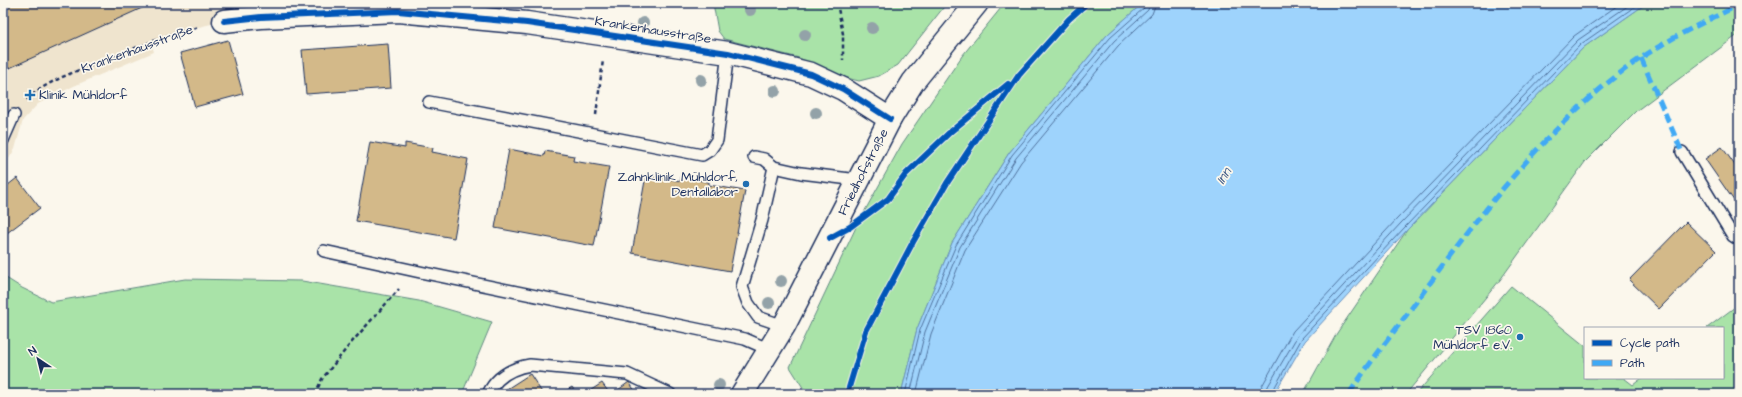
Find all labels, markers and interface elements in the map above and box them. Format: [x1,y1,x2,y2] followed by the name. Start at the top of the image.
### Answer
[593,12,713,48] street label: Krankenhausstraße
[79,20,195,78] street label: Krankenhausstraße
[39,86,128,104] place label: Klinik Mühldorf
[24,89,36,101] marker: Klinik Mühldorf
[833,126,893,218] street label: Friedhofstraße
[1211,163,1237,188] water label: Inn
[618,168,738,201] place label: Zahnklinik Mühldorf, Dentallabor
[741,179,751,189] marker: Zahnklinik Mühldorf, Dentallabor
[1433,321,1512,354] place label: TSV 1860 Mühldorf e.V.
[1584,327,1724,379] legend
[1515,332,1525,342] marker: TSV 1860 Mühldorf e.V.
[1620,335,1679,353] text: Cycle path
[18,339,58,379] north arrow
[25,343,40,359] text: N
[1620,355,1645,372] text: Path

